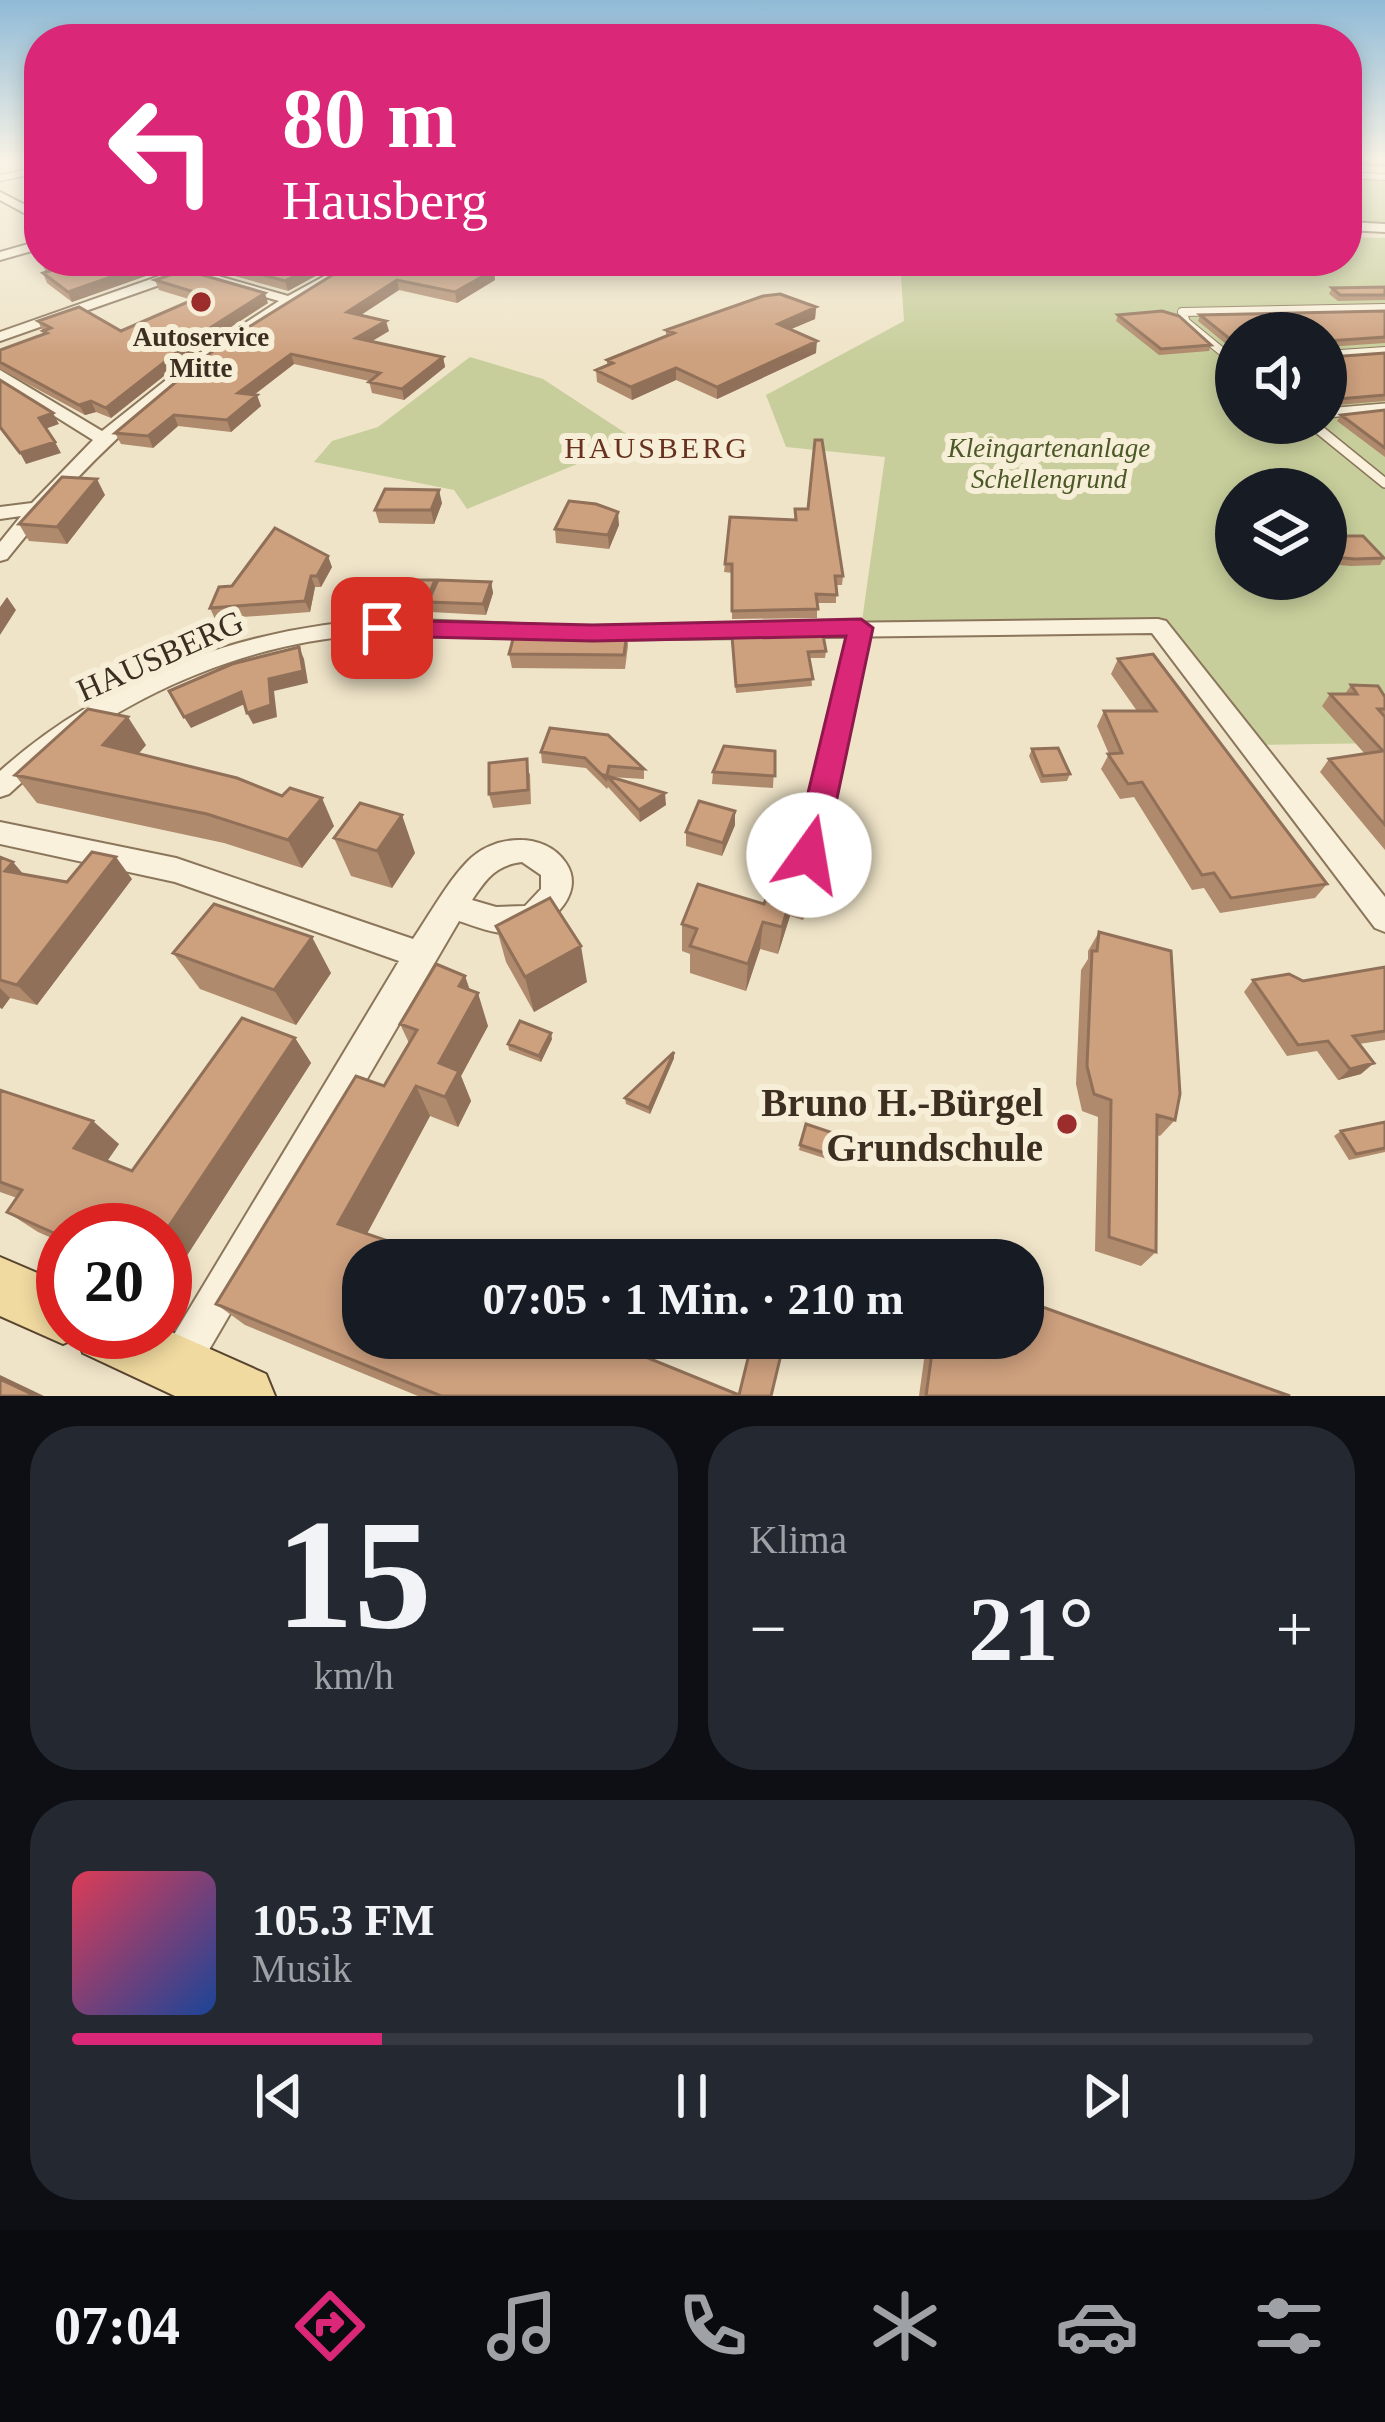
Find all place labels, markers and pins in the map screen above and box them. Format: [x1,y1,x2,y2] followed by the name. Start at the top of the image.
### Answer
[188,289,214,315] marker: Autoservice Mitte
[133,322,269,383] place label: Autoservice Mitte
[331,577,433,679] pin
[761,1081,1043,1169] place label: Bruno H.-Bürgel Grundschule
[1054,1111,1080,1137] marker: Bruno H.-Bürgel Grundschule

